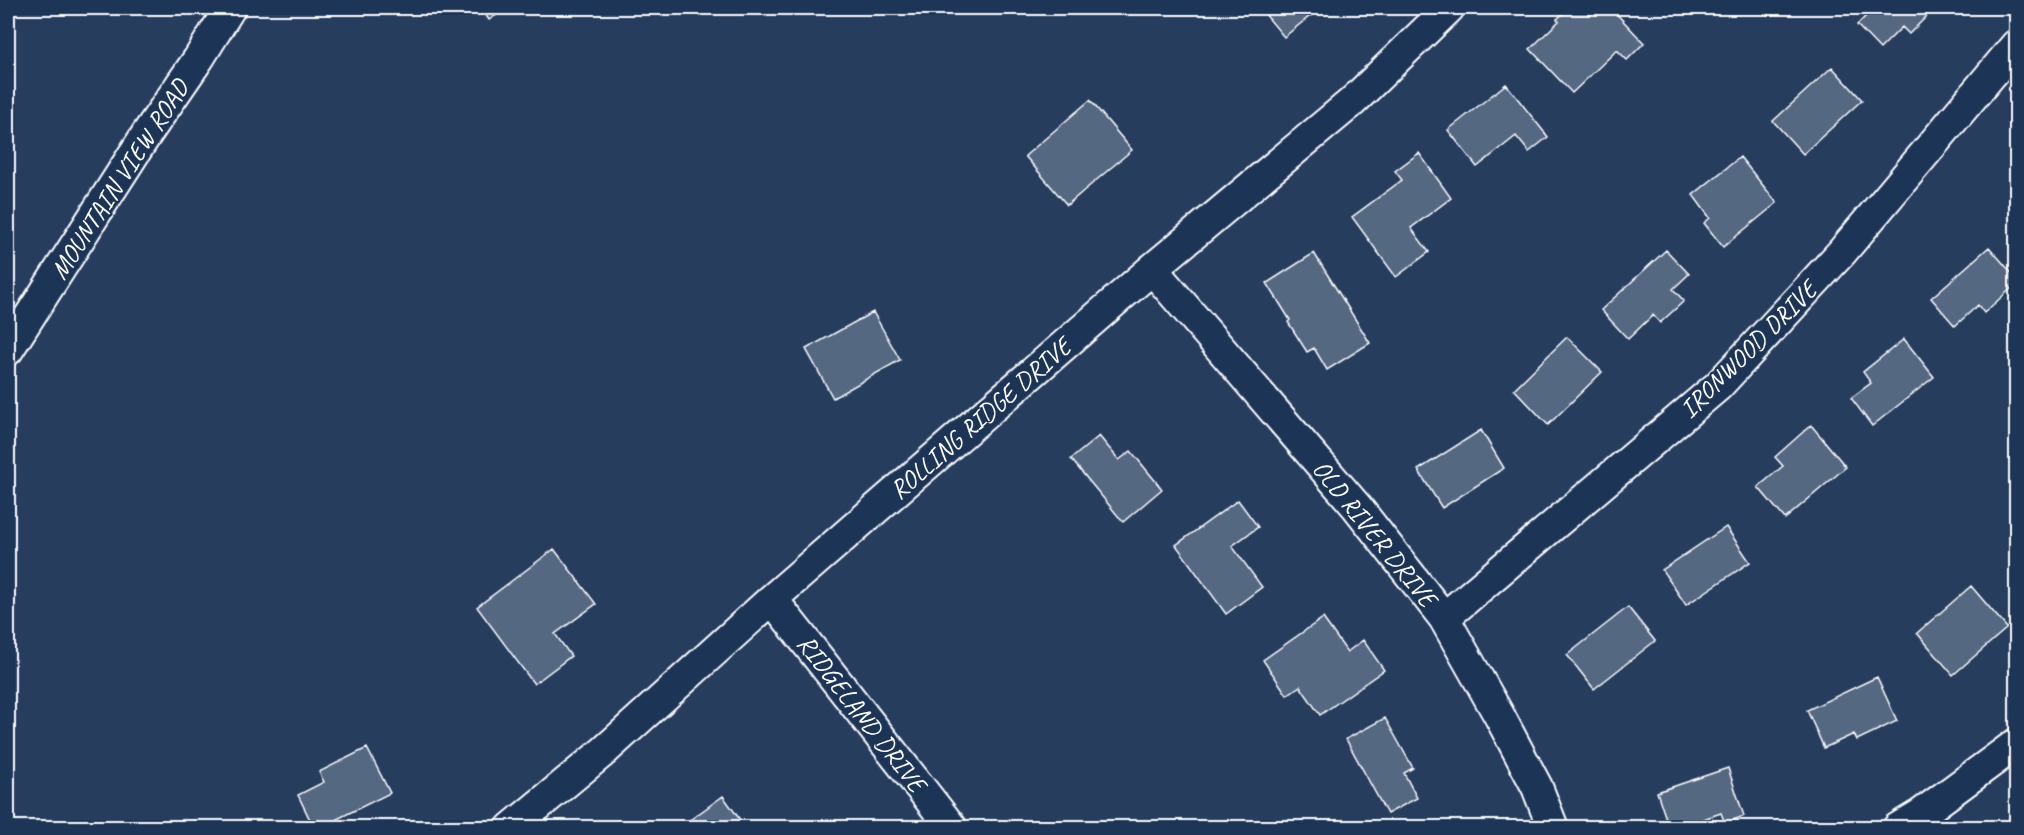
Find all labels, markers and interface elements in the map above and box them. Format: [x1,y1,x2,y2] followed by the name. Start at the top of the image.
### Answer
[43,72,197,285] street label: MOUNTAIN VIEW ROAD
[1673,271,1827,425] street label: IRONWOOD DRIVE
[883,328,1081,506] street label: ROLLING RIDGE DRIVE
[1305,453,1446,616] street label: OLD RIVER DRIVE
[790,628,936,802] street label: RIDGELAND DRIVE

